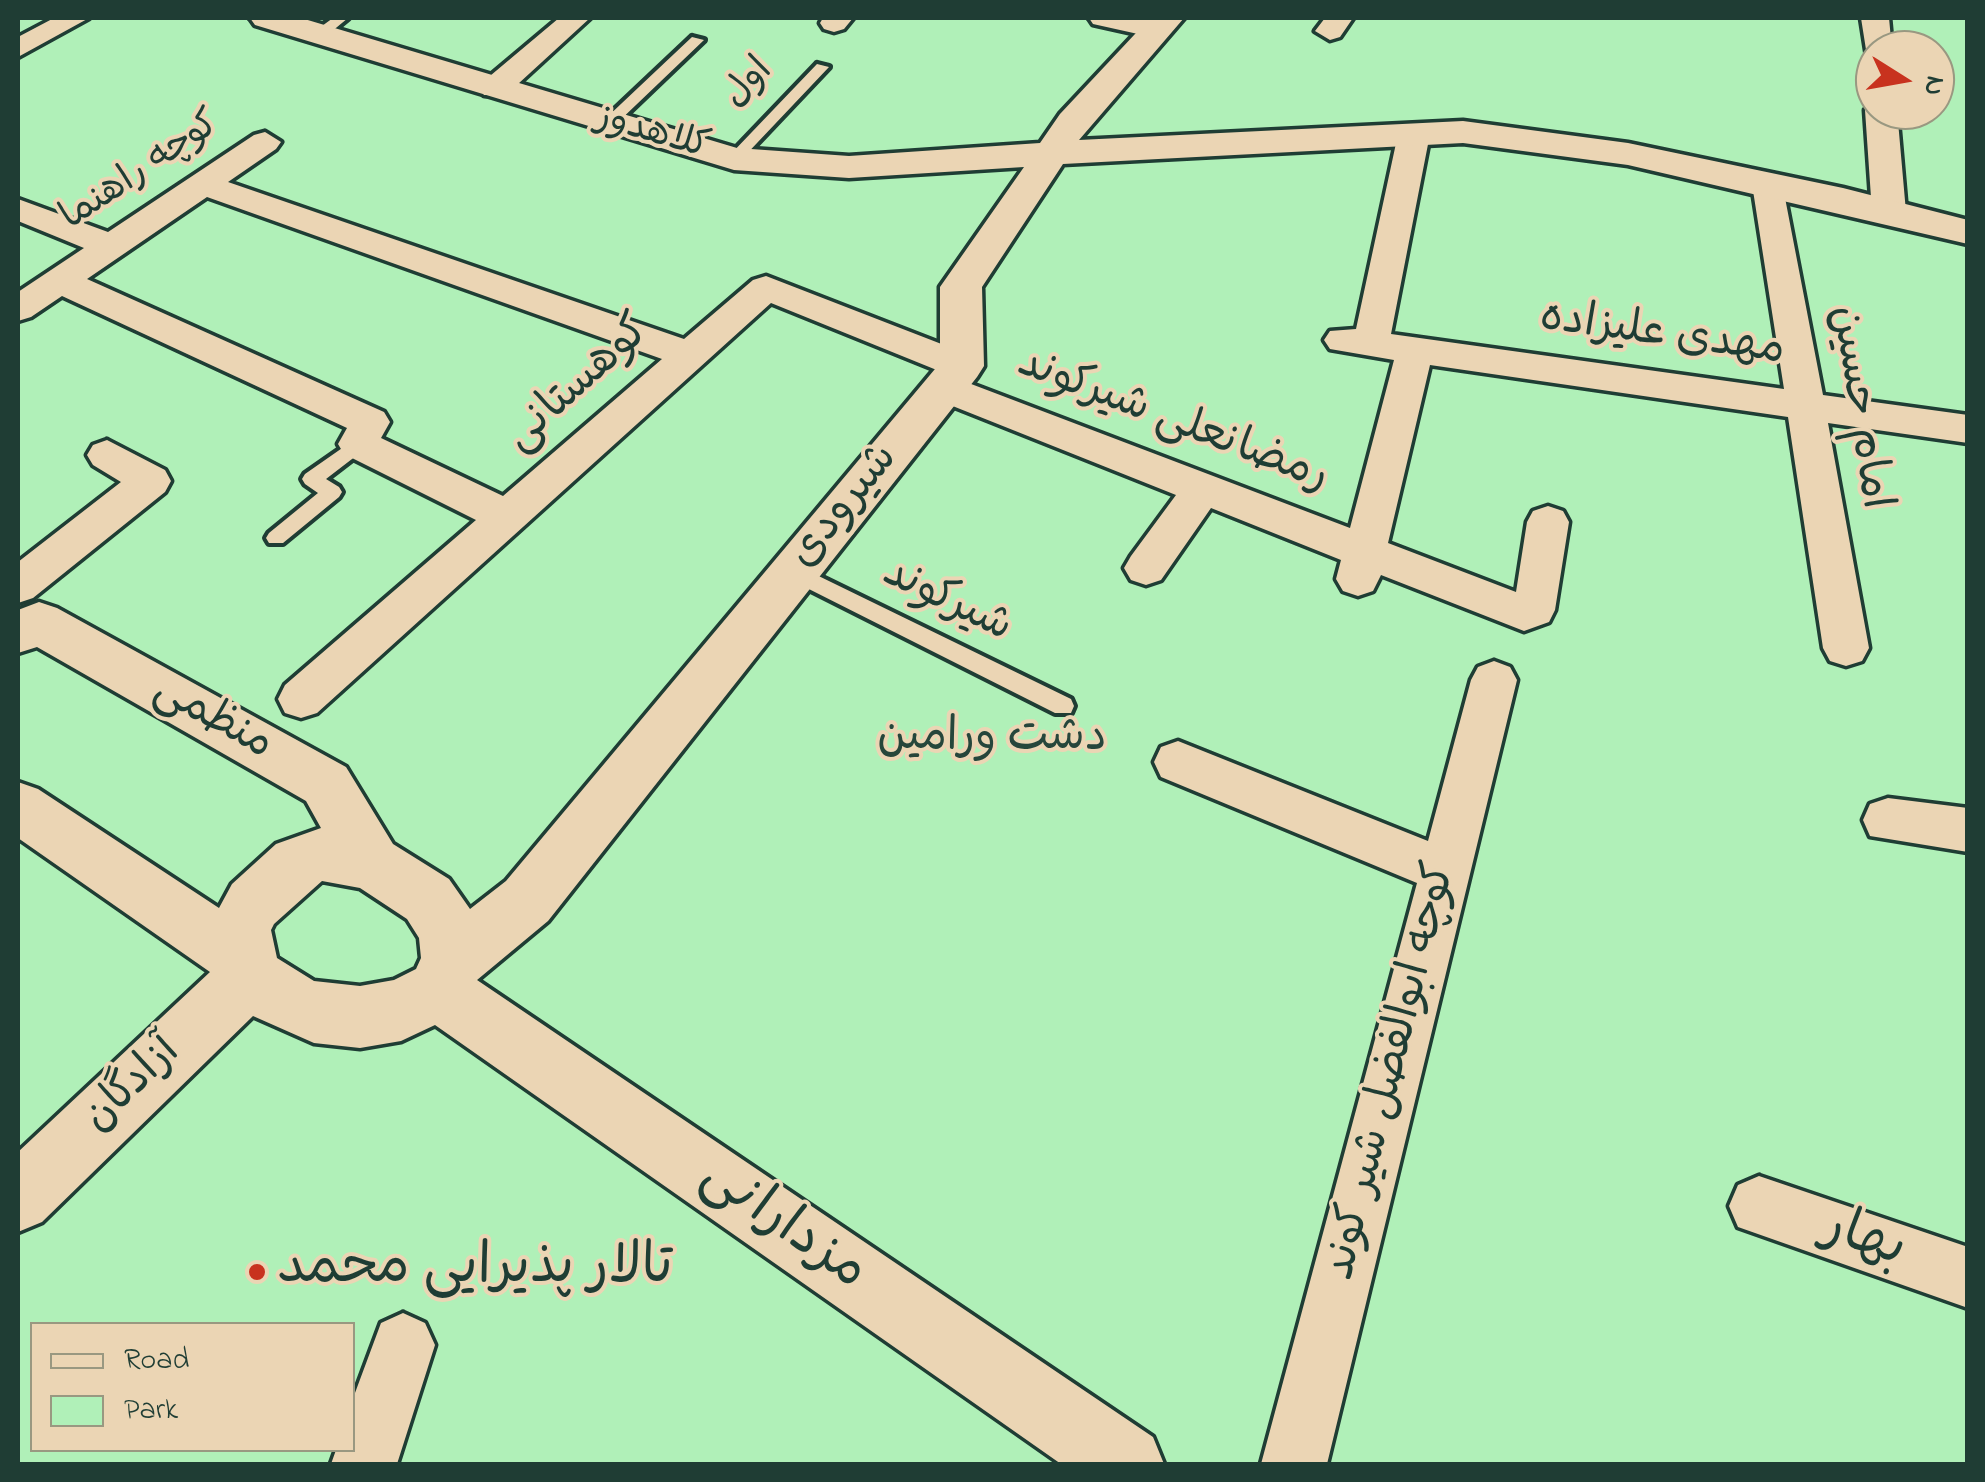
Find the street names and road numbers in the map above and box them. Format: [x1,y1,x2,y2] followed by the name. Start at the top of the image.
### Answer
[715,50,785,120] street label: اول
[590,97,714,173] street label: کلاهدوز
[54,103,230,243] street label: کوچه راهنما
[1536,293,1788,381] street label: مهدی علیزاده
[1814,302,1900,514] street label: امام حسین
[496,306,664,466] street label: کوهستانی
[1009,339,1335,507] street label: رمضانعلی شیرکوند
[779,435,913,581] street label: شیرودی
[872,549,1020,657] street label: شیرکوند
[143,665,281,775] street label: منظمی
[1316,858,1472,1286] street label: کوچه ابوالفضل شیر کوند
[74,1028,194,1146] street label: آزادگان
[686,1146,878,1308] street label: مزدارانی
[1813,1197,1913,1287] street label: بهار

